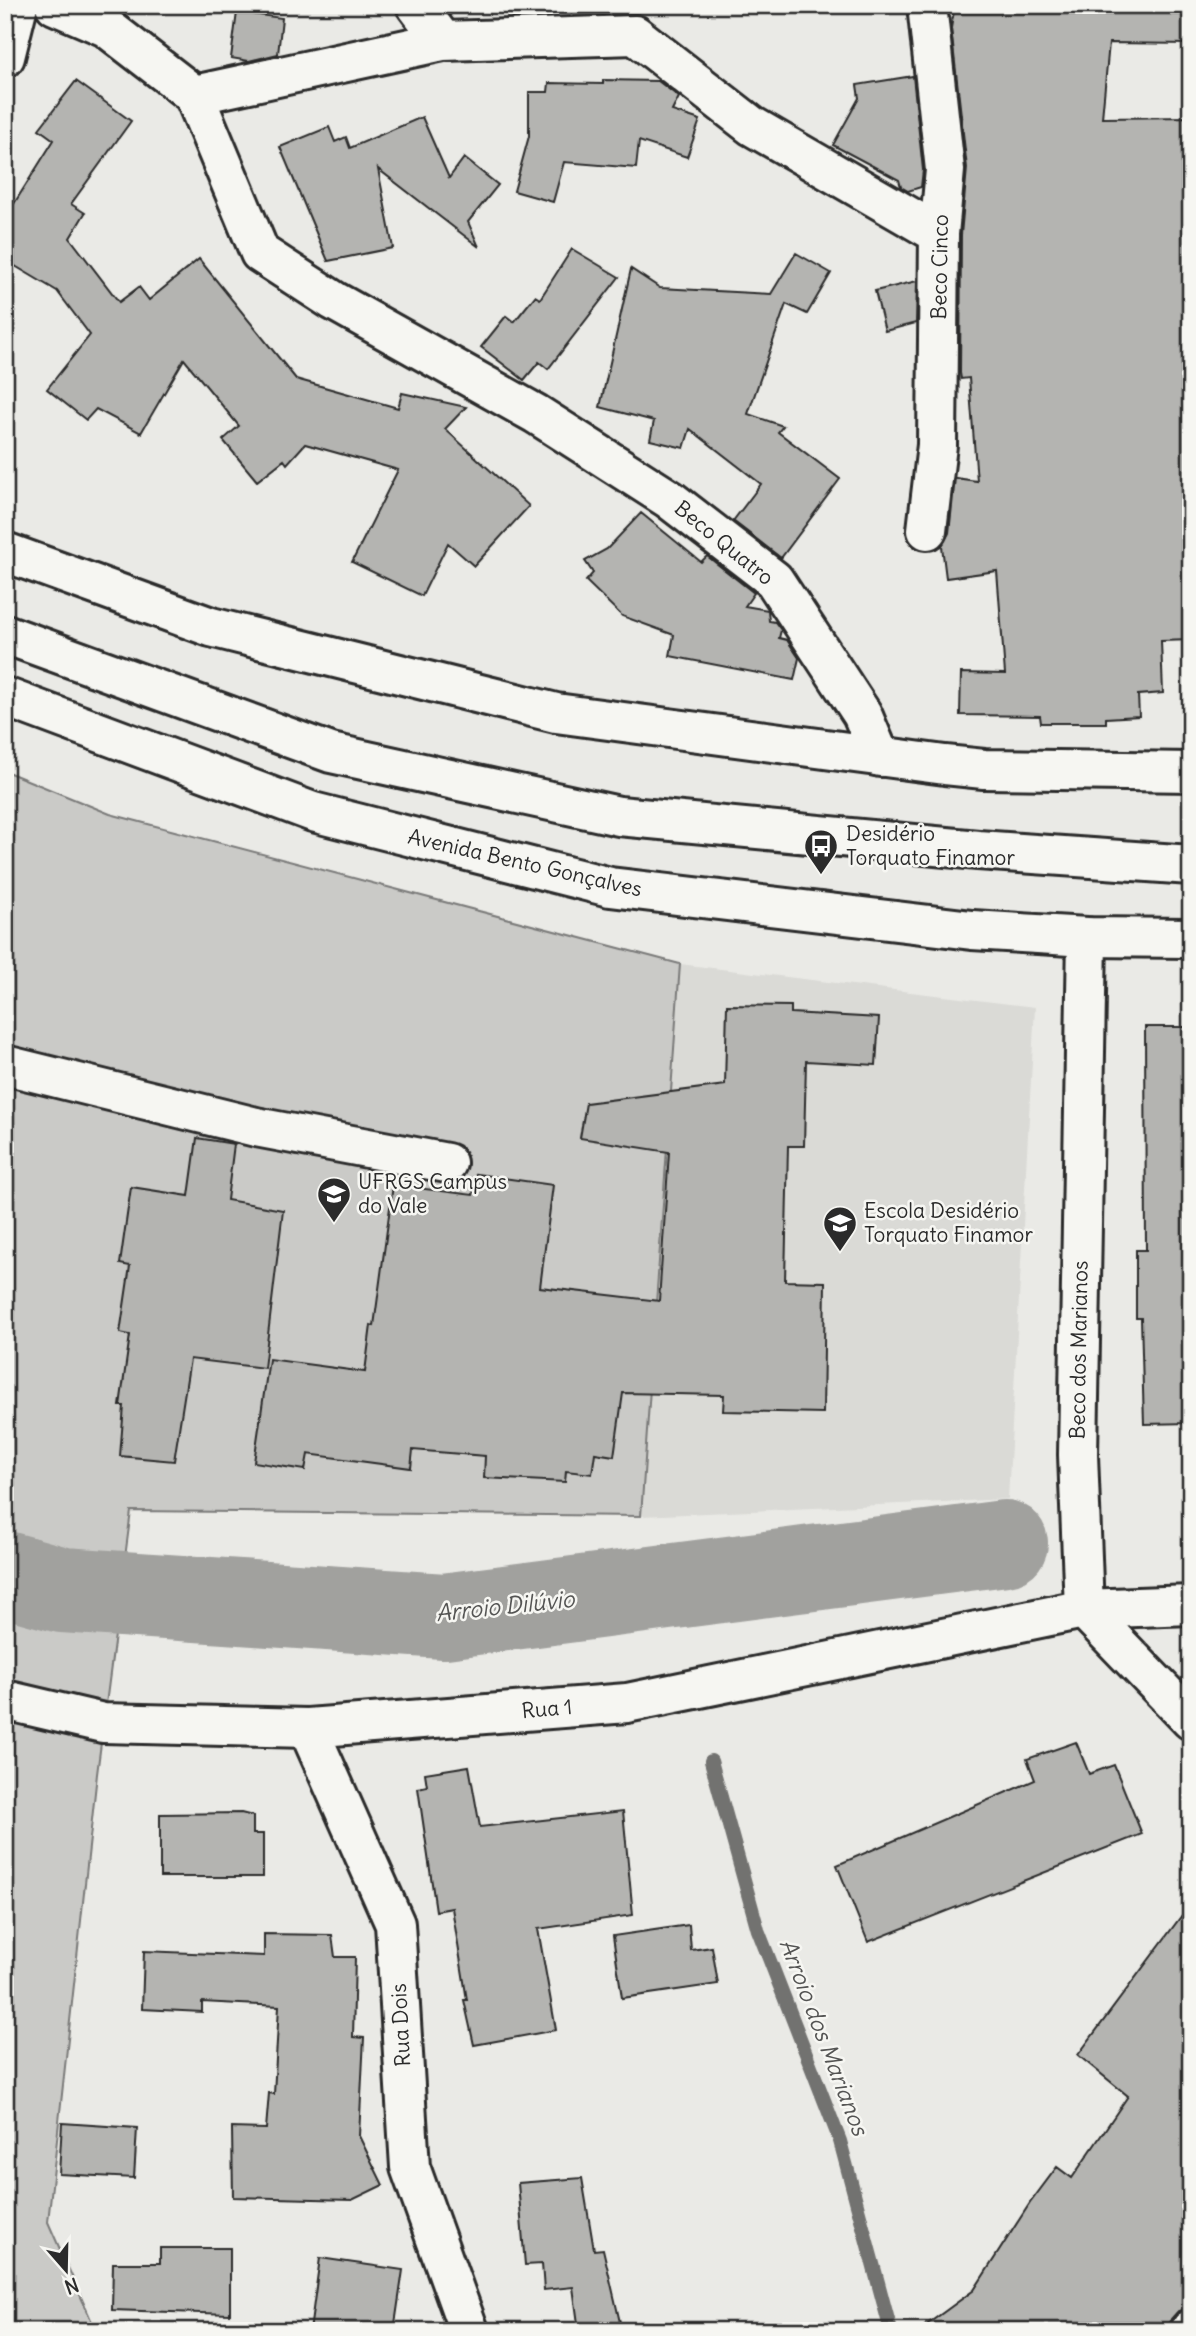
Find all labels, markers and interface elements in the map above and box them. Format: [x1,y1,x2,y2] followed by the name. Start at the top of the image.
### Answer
[925,214,954,320] street label: Beco Cinco
[669,494,779,591] street label: Beco Quatro
[846,820,1015,871] place label: Desidério Torquato Finamor
[405,822,645,903] street label: Avenida Bento Gonçalves
[802,827,840,876] bus stop icon: Desidério Torquato Finamor
[358,1168,507,1219] place label: UFRGS Campus do Vale
[315,1175,353,1224] school or university icon: UFRGS Campus do Vale
[864,1197,1033,1248] place label: Escola Desidério Torquato Finamor
[821,1204,859,1253] school or university icon: Escola Desidério Torquato Finamor
[1063,1260,1094,1440] street label: Beco dos Marianos
[434,1584,577,1627] water label: Arroio Dilúvio
[521,1693,573,1724] street label: Rua 1
[774,1934,876,2141] water label: Arroio dos Marianos
[385,1983,416,2067] street label: Rua Dois
[32,2234,102,2304] north arrow
[62,2272,82,2299] text: N

